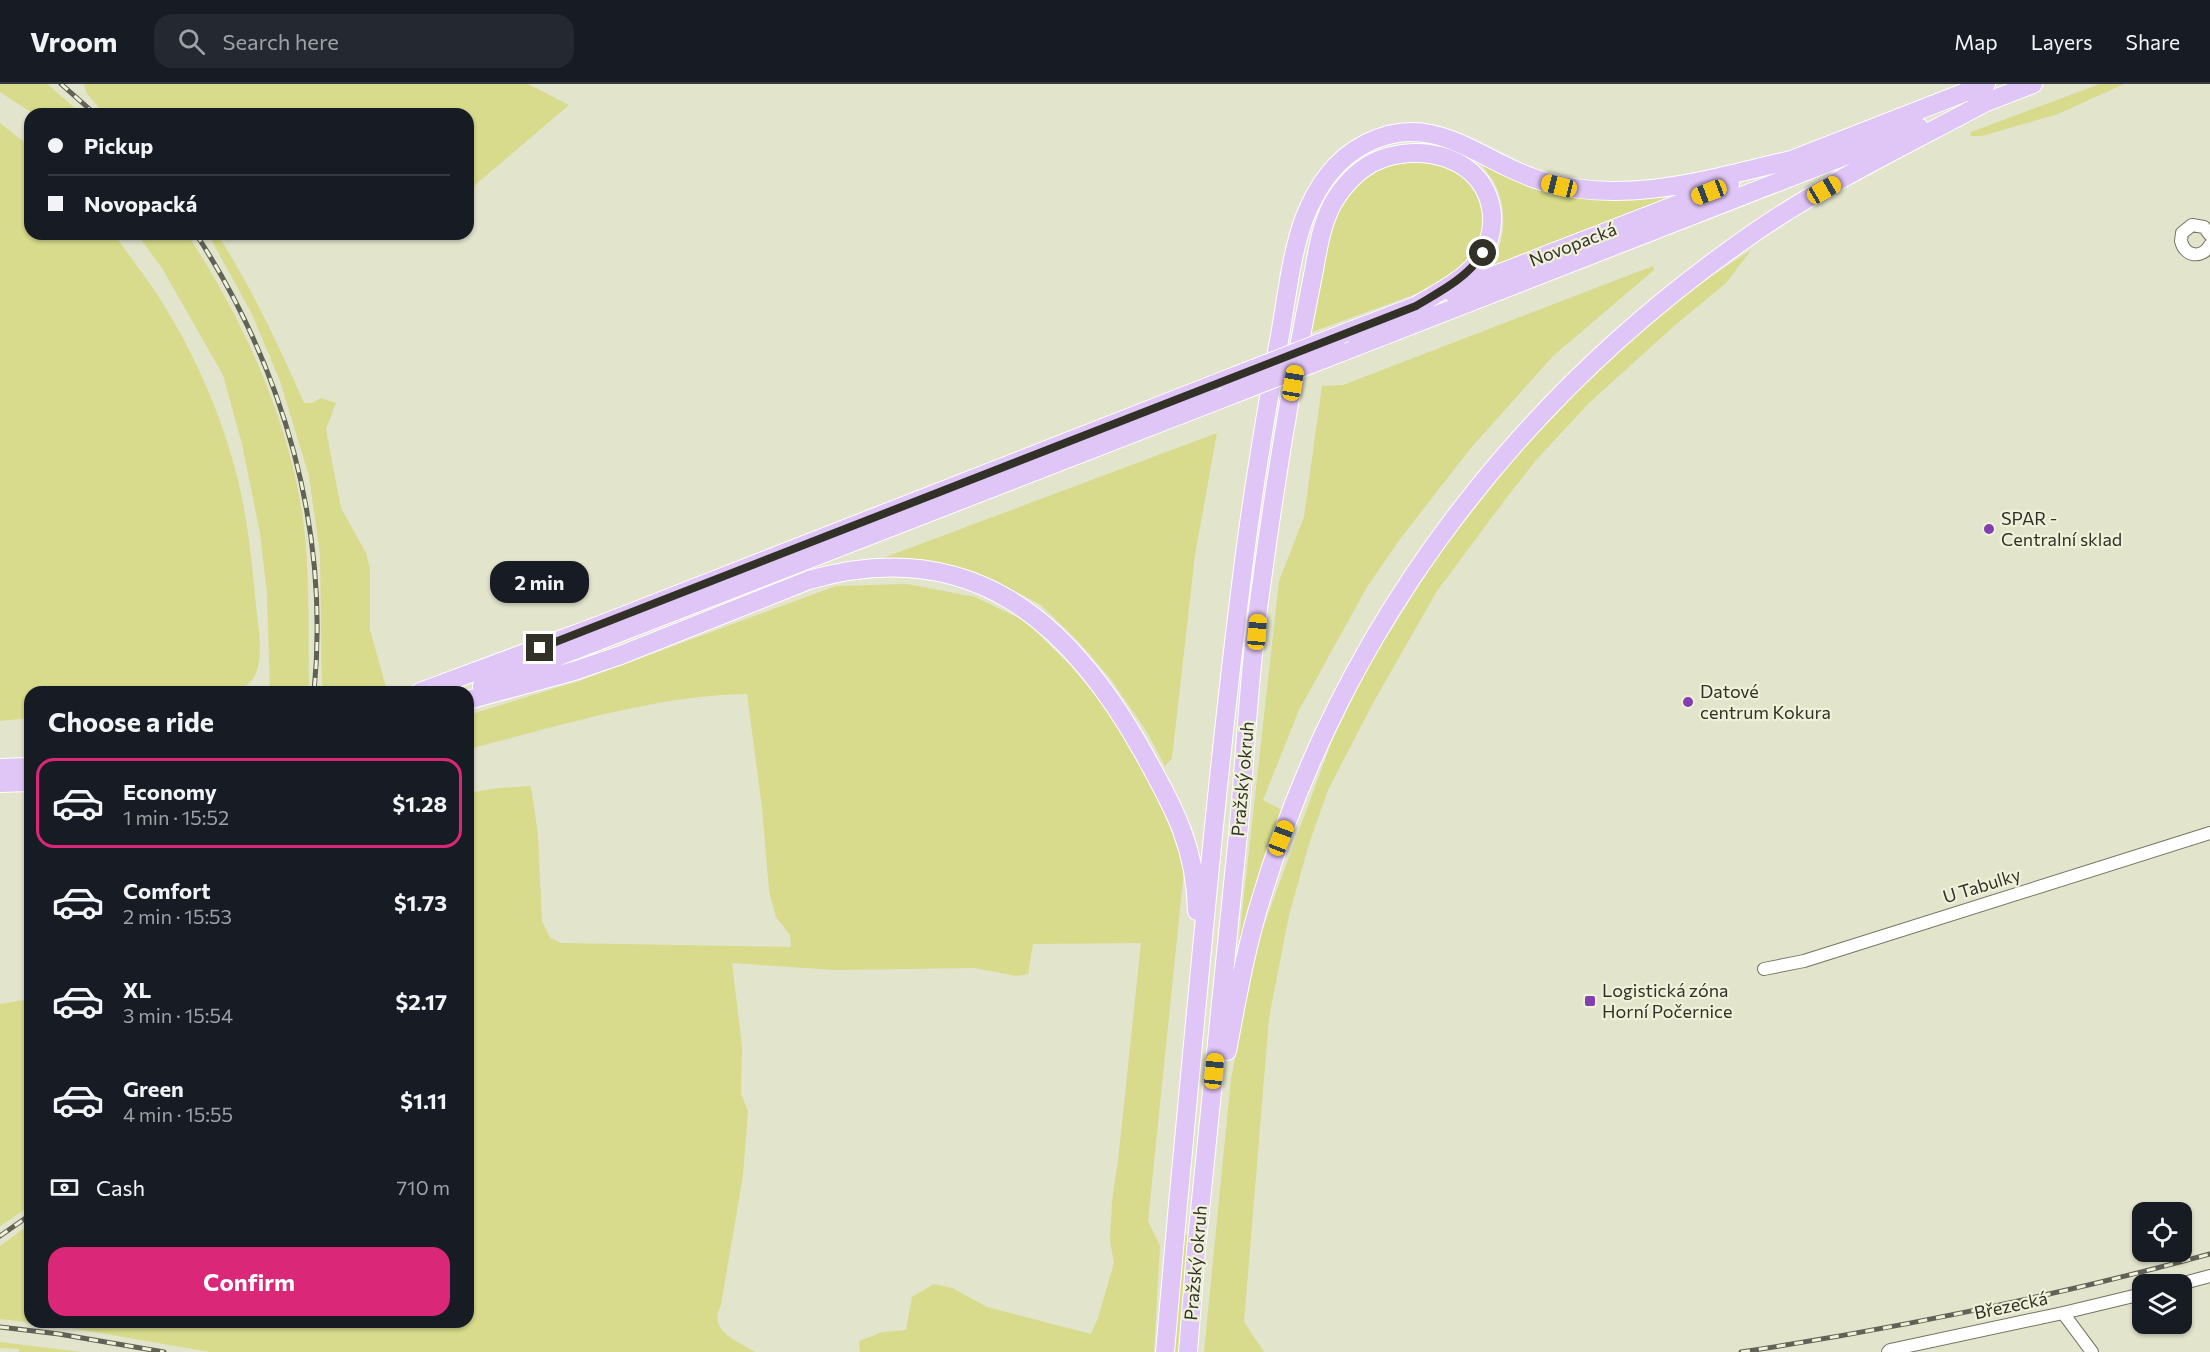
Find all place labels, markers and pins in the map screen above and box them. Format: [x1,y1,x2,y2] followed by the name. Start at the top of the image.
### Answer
[2001,507,2122,550] place label: SPAR - Centralní sklad
[1982,522,1996,536] marker: SPAR - Centralní sklad
[1700,680,1831,723] place label: Datové centrum Kokura
[1681,695,1695,709] marker: Datové centrum Kokura
[1602,979,1733,1022] place label: Logistická zóna Horní Počernice
[1583,994,1597,1008] marker: Logistická zóna Horní Počernice

